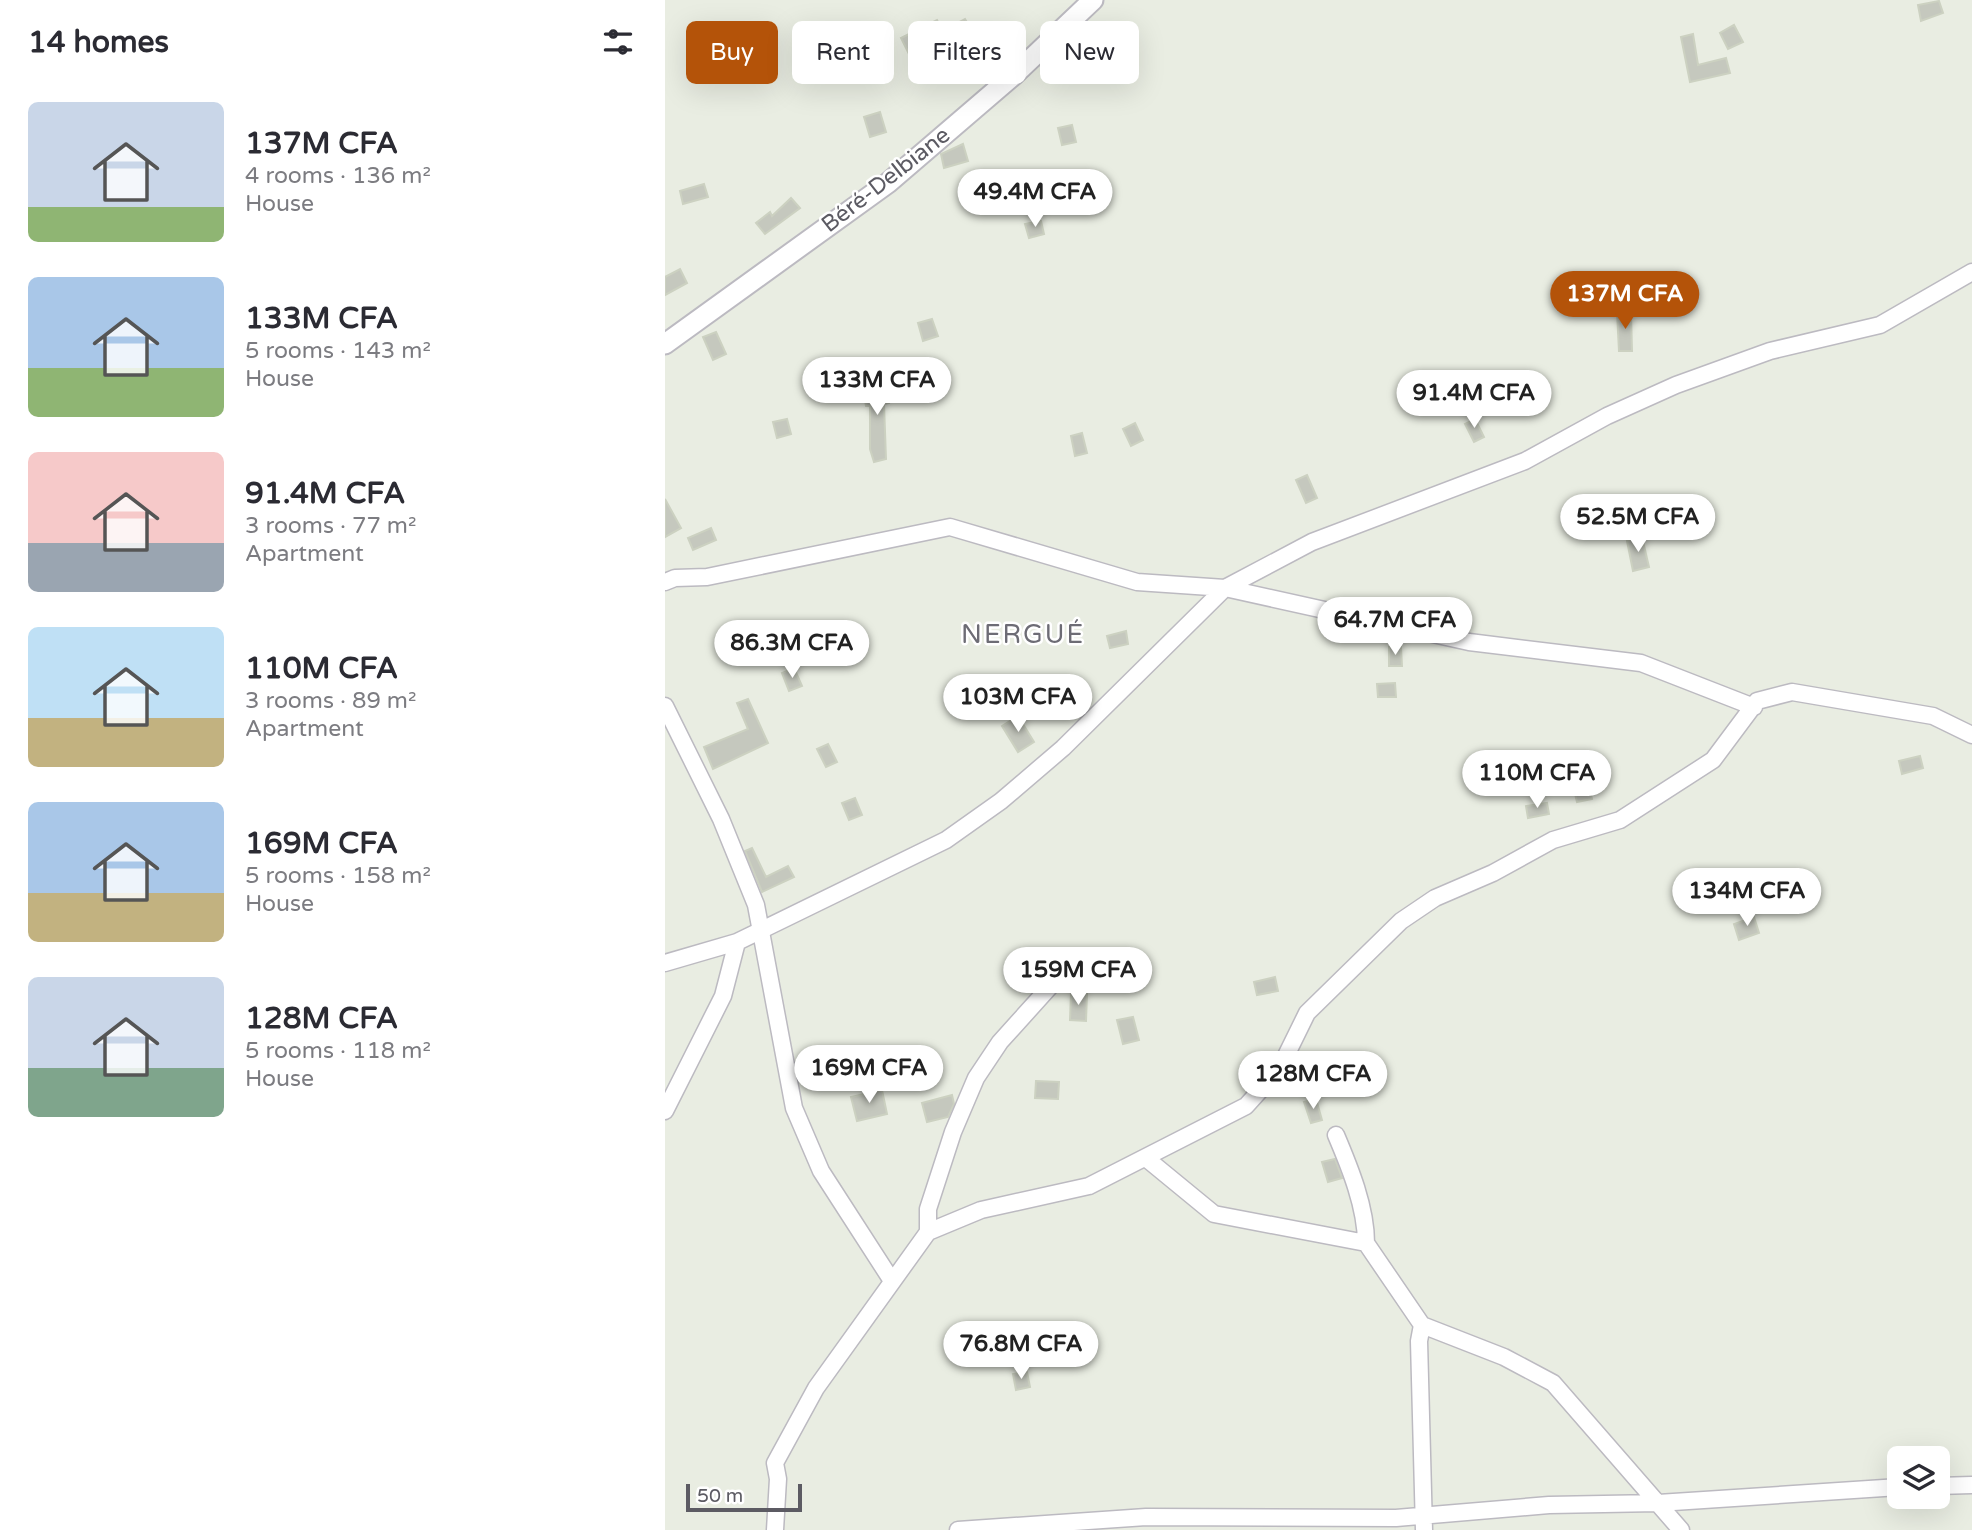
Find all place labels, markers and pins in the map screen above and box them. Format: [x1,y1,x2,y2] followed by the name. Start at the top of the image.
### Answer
[955,170,1115,229] pin: 49.4M CFA
[1553,272,1697,331] pin: 137M CFA
[805,358,949,417] pin: 133M CFA
[1394,370,1554,430] pin: 91.4M CFA
[1558,494,1718,554] pin: 52.5M CFA
[1315,598,1475,657] pin: 64.7M CFA
[712,620,872,680] pin: 86.3M CFA
[946,674,1090,734] pin: 103M CFA
[1465,750,1609,810] pin: 110M CFA
[1675,869,1819,928] pin: 134M CFA
[1006,948,1150,1007] pin: 159M CFA
[797,1046,941,1105] pin: 169M CFA
[1241,1052,1385,1111] pin: 128M CFA
[941,1322,1101,1381] pin: 76.8M CFA

